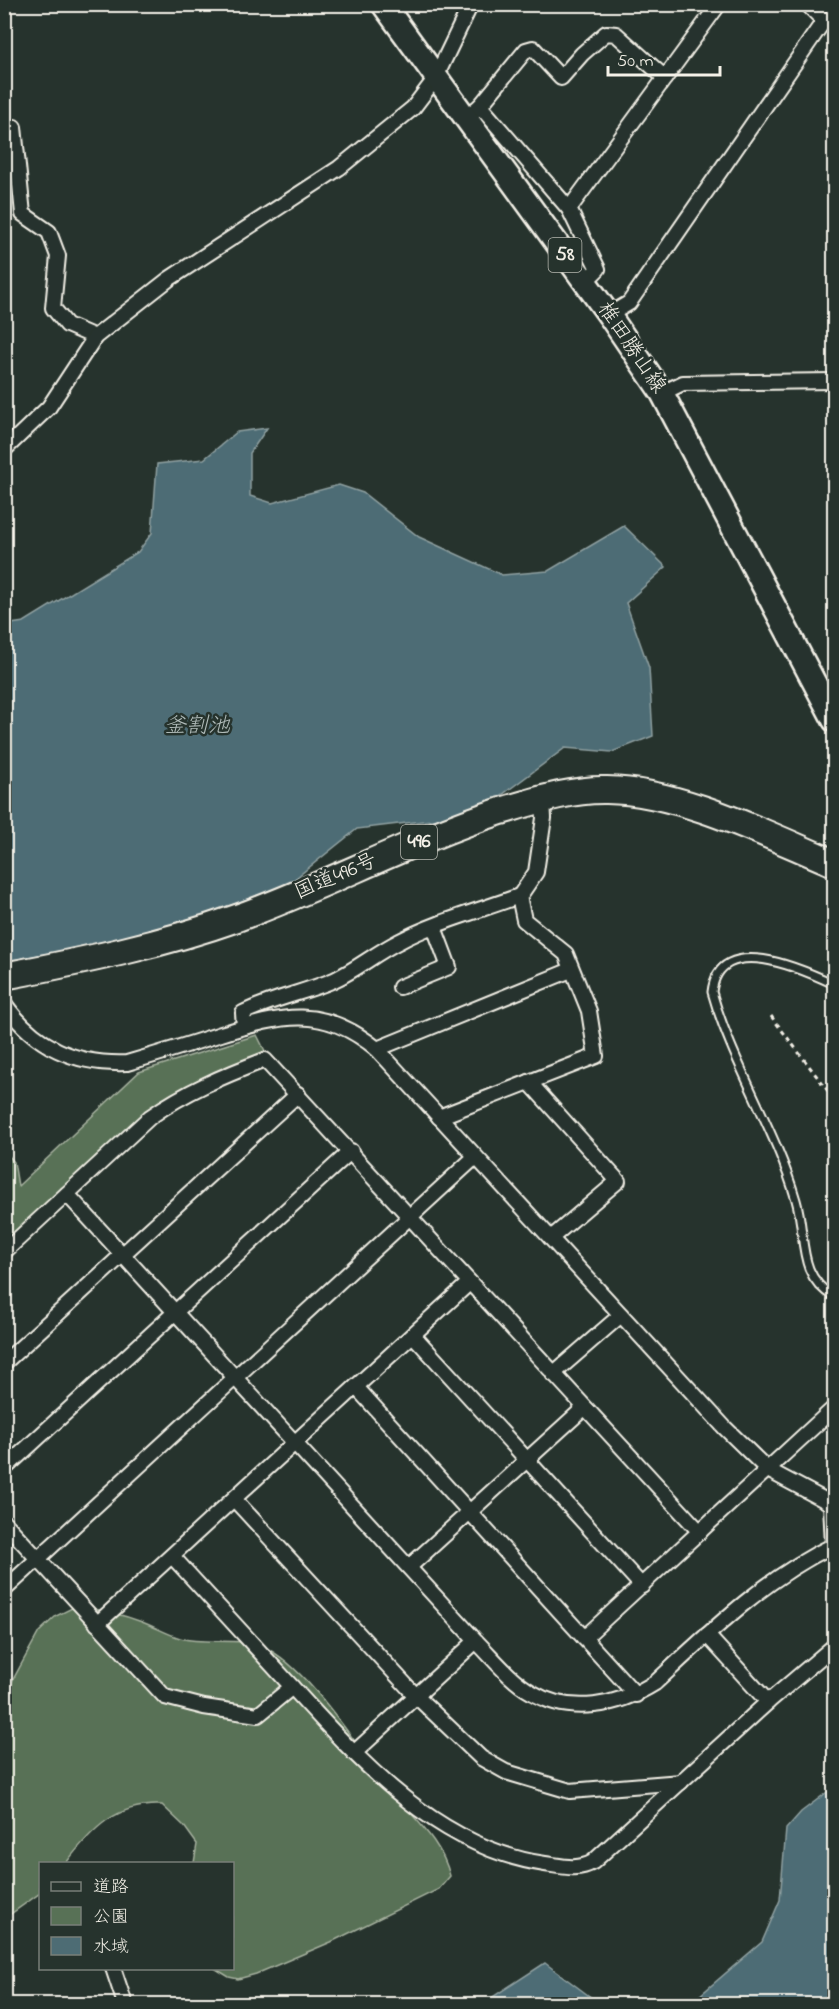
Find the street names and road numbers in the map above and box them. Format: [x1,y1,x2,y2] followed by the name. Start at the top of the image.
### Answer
[548,238,582,272] road number: 58
[589,296,673,400] street label: 椎田勝山線
[401,825,437,859] road number: 496
[290,846,382,908] street label: 国道496号

